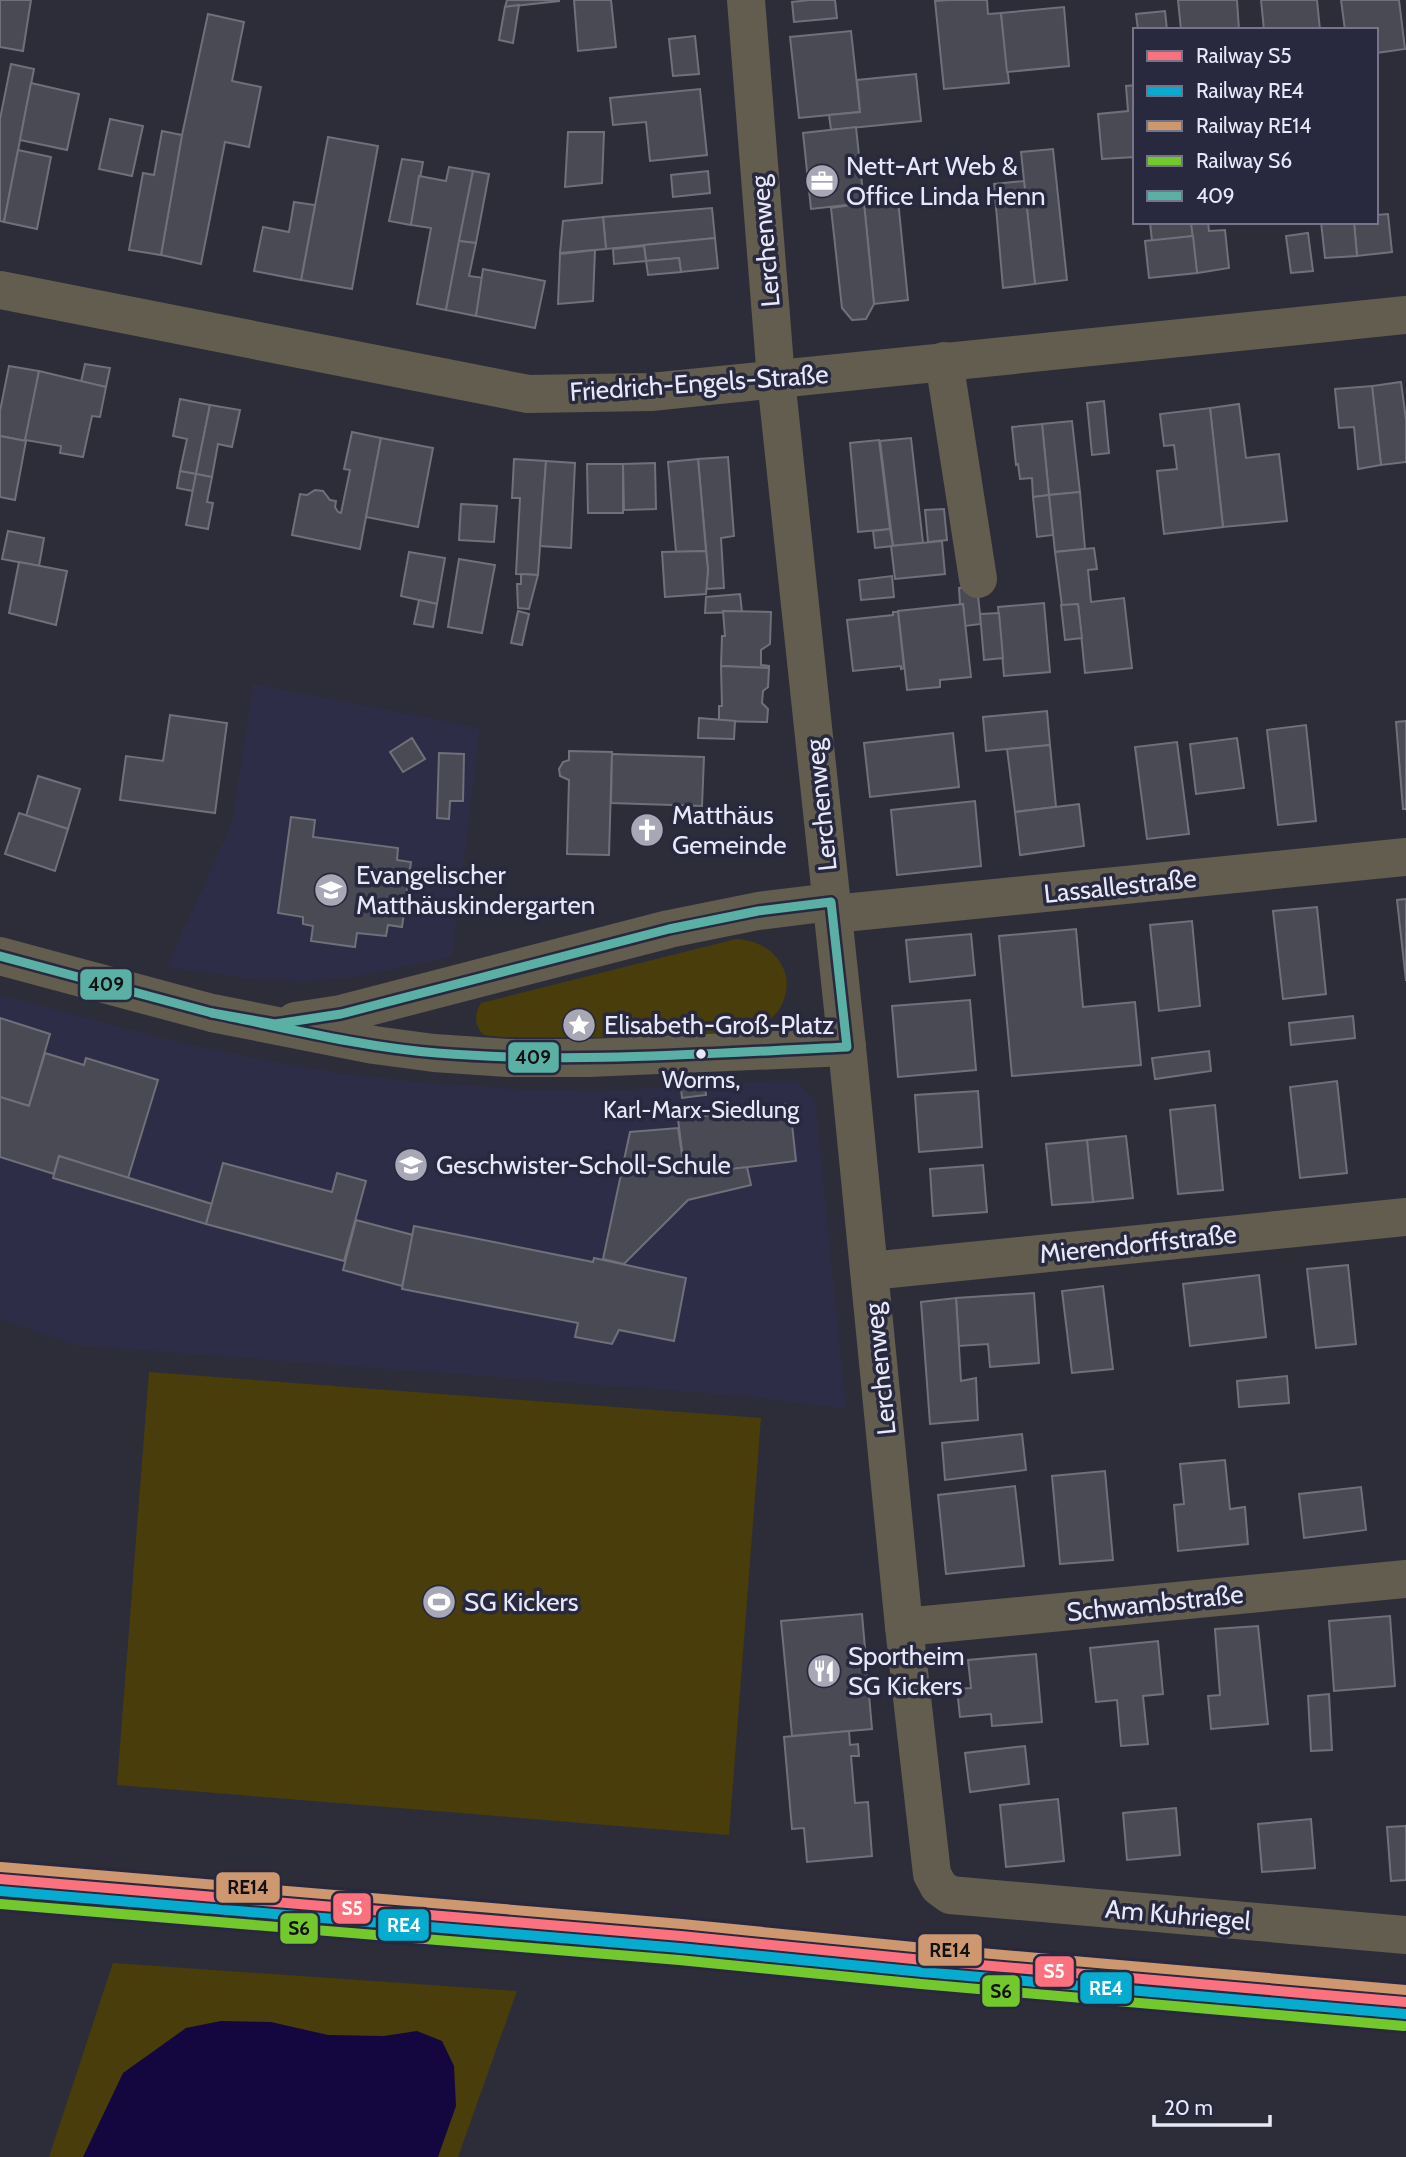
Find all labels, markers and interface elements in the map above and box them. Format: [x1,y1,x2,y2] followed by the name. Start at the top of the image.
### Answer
[1133,28,1378,224] legend
[1196,43,1292,68] text: Railway S5
[1196,78,1304,103] text: Railway RE4
[1196,113,1311,138] text: Railway RE14
[1196,148,1292,173] text: Railway S6
[846,150,1046,212] place label: Nett-Art Web & Office Linda Henn
[803,162,841,200] office icon: Nett-Art Web & Office Linda Henn
[743,173,787,308] street label: Lerchenweg
[1196,183,1235,208] text: 409
[569,358,829,408] street label: Friedrich-Engels-Straße
[798,736,844,873] street label: Lerchenweg
[672,799,787,861] place label: Matthäus Gemeinde
[628,811,666,849] church icon: Matthäus Gemeinde
[356,859,595,921] place label: Evangelischer Matthäuskindergarten
[1042,862,1198,910] street label: Lassallestraße
[312,871,350,909] school or university icon: Evangelischer Matthäuskindergarten
[79,968,133,1001] line badge: 409
[88,973,124,996] text: 409
[560,1006,598,1044] place icon: Elisabeth-Groß-Platz
[604,1009,834,1041] place label: Elisabeth-Groß-Platz
[507,1041,560,1074] line badge: 409
[515,1046,551,1069] text: 409
[694,1047,708,1061] marker: Worms, Karl-Marx-Siedlung
[603,1065,800,1124] place label: Worms, Karl-Marx-Siedlung
[392,1146,430,1184] school or university icon: Geschwister-Scholl-Schule
[436,1149,731,1181] place label: Geschwister-Scholl-Schule
[1038,1218,1238,1270] street label: Mierendorffstraße
[857,1300,903,1437] street label: Lerchenweg
[1065,1578,1245,1628] street label: Schwambstraße
[420,1583,458,1621] sports icon: SG Kickers
[464,1586,579,1618] place label: SG Kickers
[848,1640,965,1702] place label: Sportheim SG Kickers
[805,1652,843,1690] restaurant icon: Sportheim SG Kickers
[215,1871,281,1904] line badge: RE14
[227,1876,269,1899] text: RE14
[332,1892,372,1925] line badge: S5
[1104,1893,1252,1937] street label: Am Kuhriegel
[341,1897,363,1920] text: S5
[377,1908,430,1942] line badge: RE4
[279,1912,319,1945] line badge: S6
[387,1914,421,1937] text: RE4
[288,1917,310,1940] text: S6
[917,1933,983,1967] line badge: RE14
[929,1939,971,1962] text: RE14
[1034,1955,1075,1988] line badge: S5
[1043,1960,1065,1983] text: S5
[1079,1971,1133,2005] line badge: RE4
[981,1974,1021,2008] line badge: S6
[1089,1977,1123,2000] text: RE4
[990,1980,1012,2003] text: S6
[1154,2084,1270,2128] scale bar
[1164,2095,1213,2120] text: 20 m

